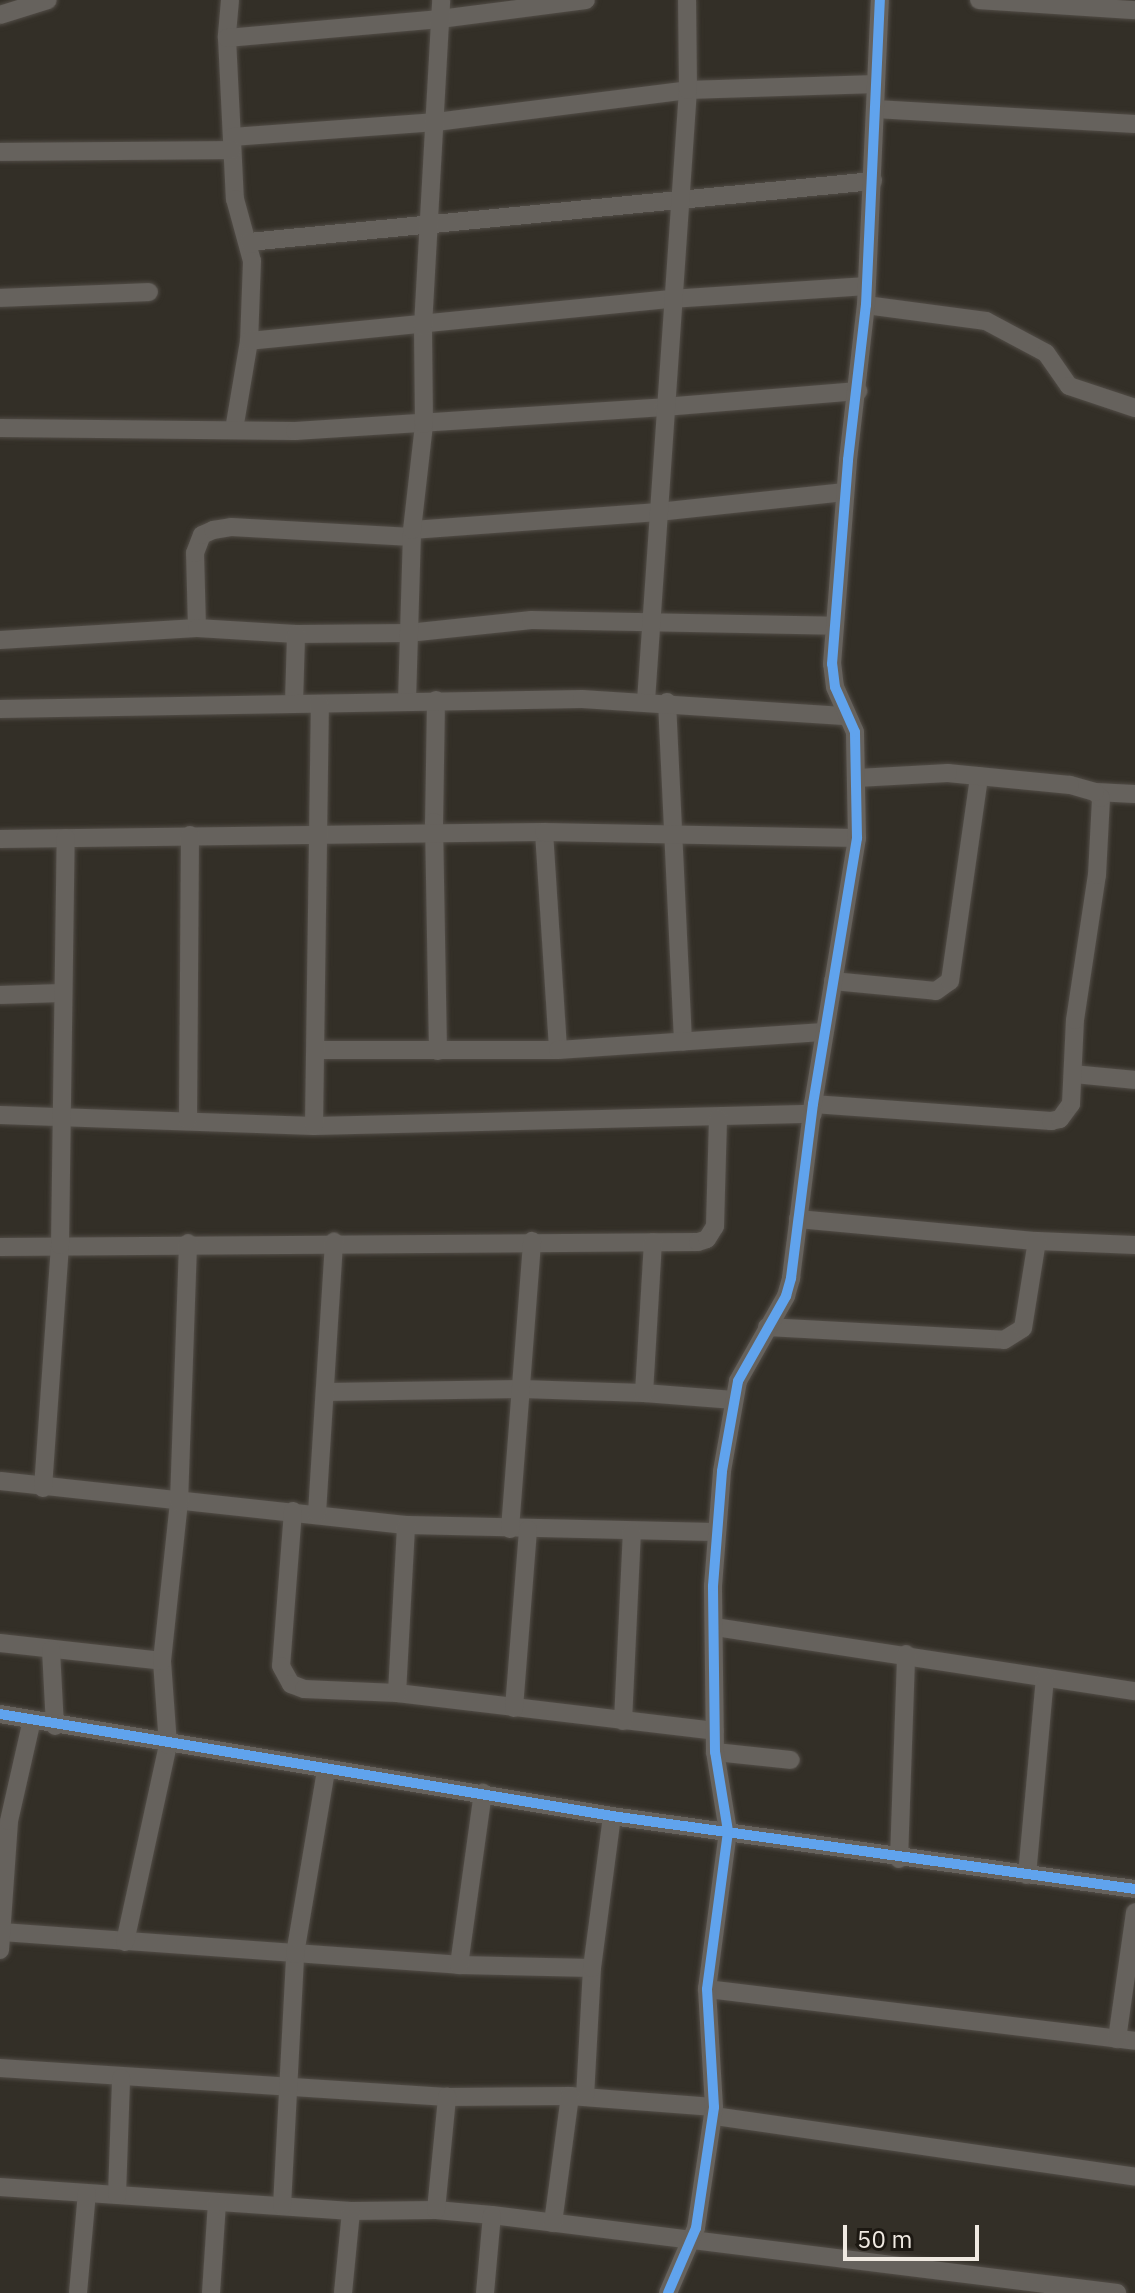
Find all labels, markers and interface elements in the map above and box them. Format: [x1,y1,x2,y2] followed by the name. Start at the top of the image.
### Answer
[847,2209,983,2259] scale bar
[857,2223,912,2255] text: 50 m

